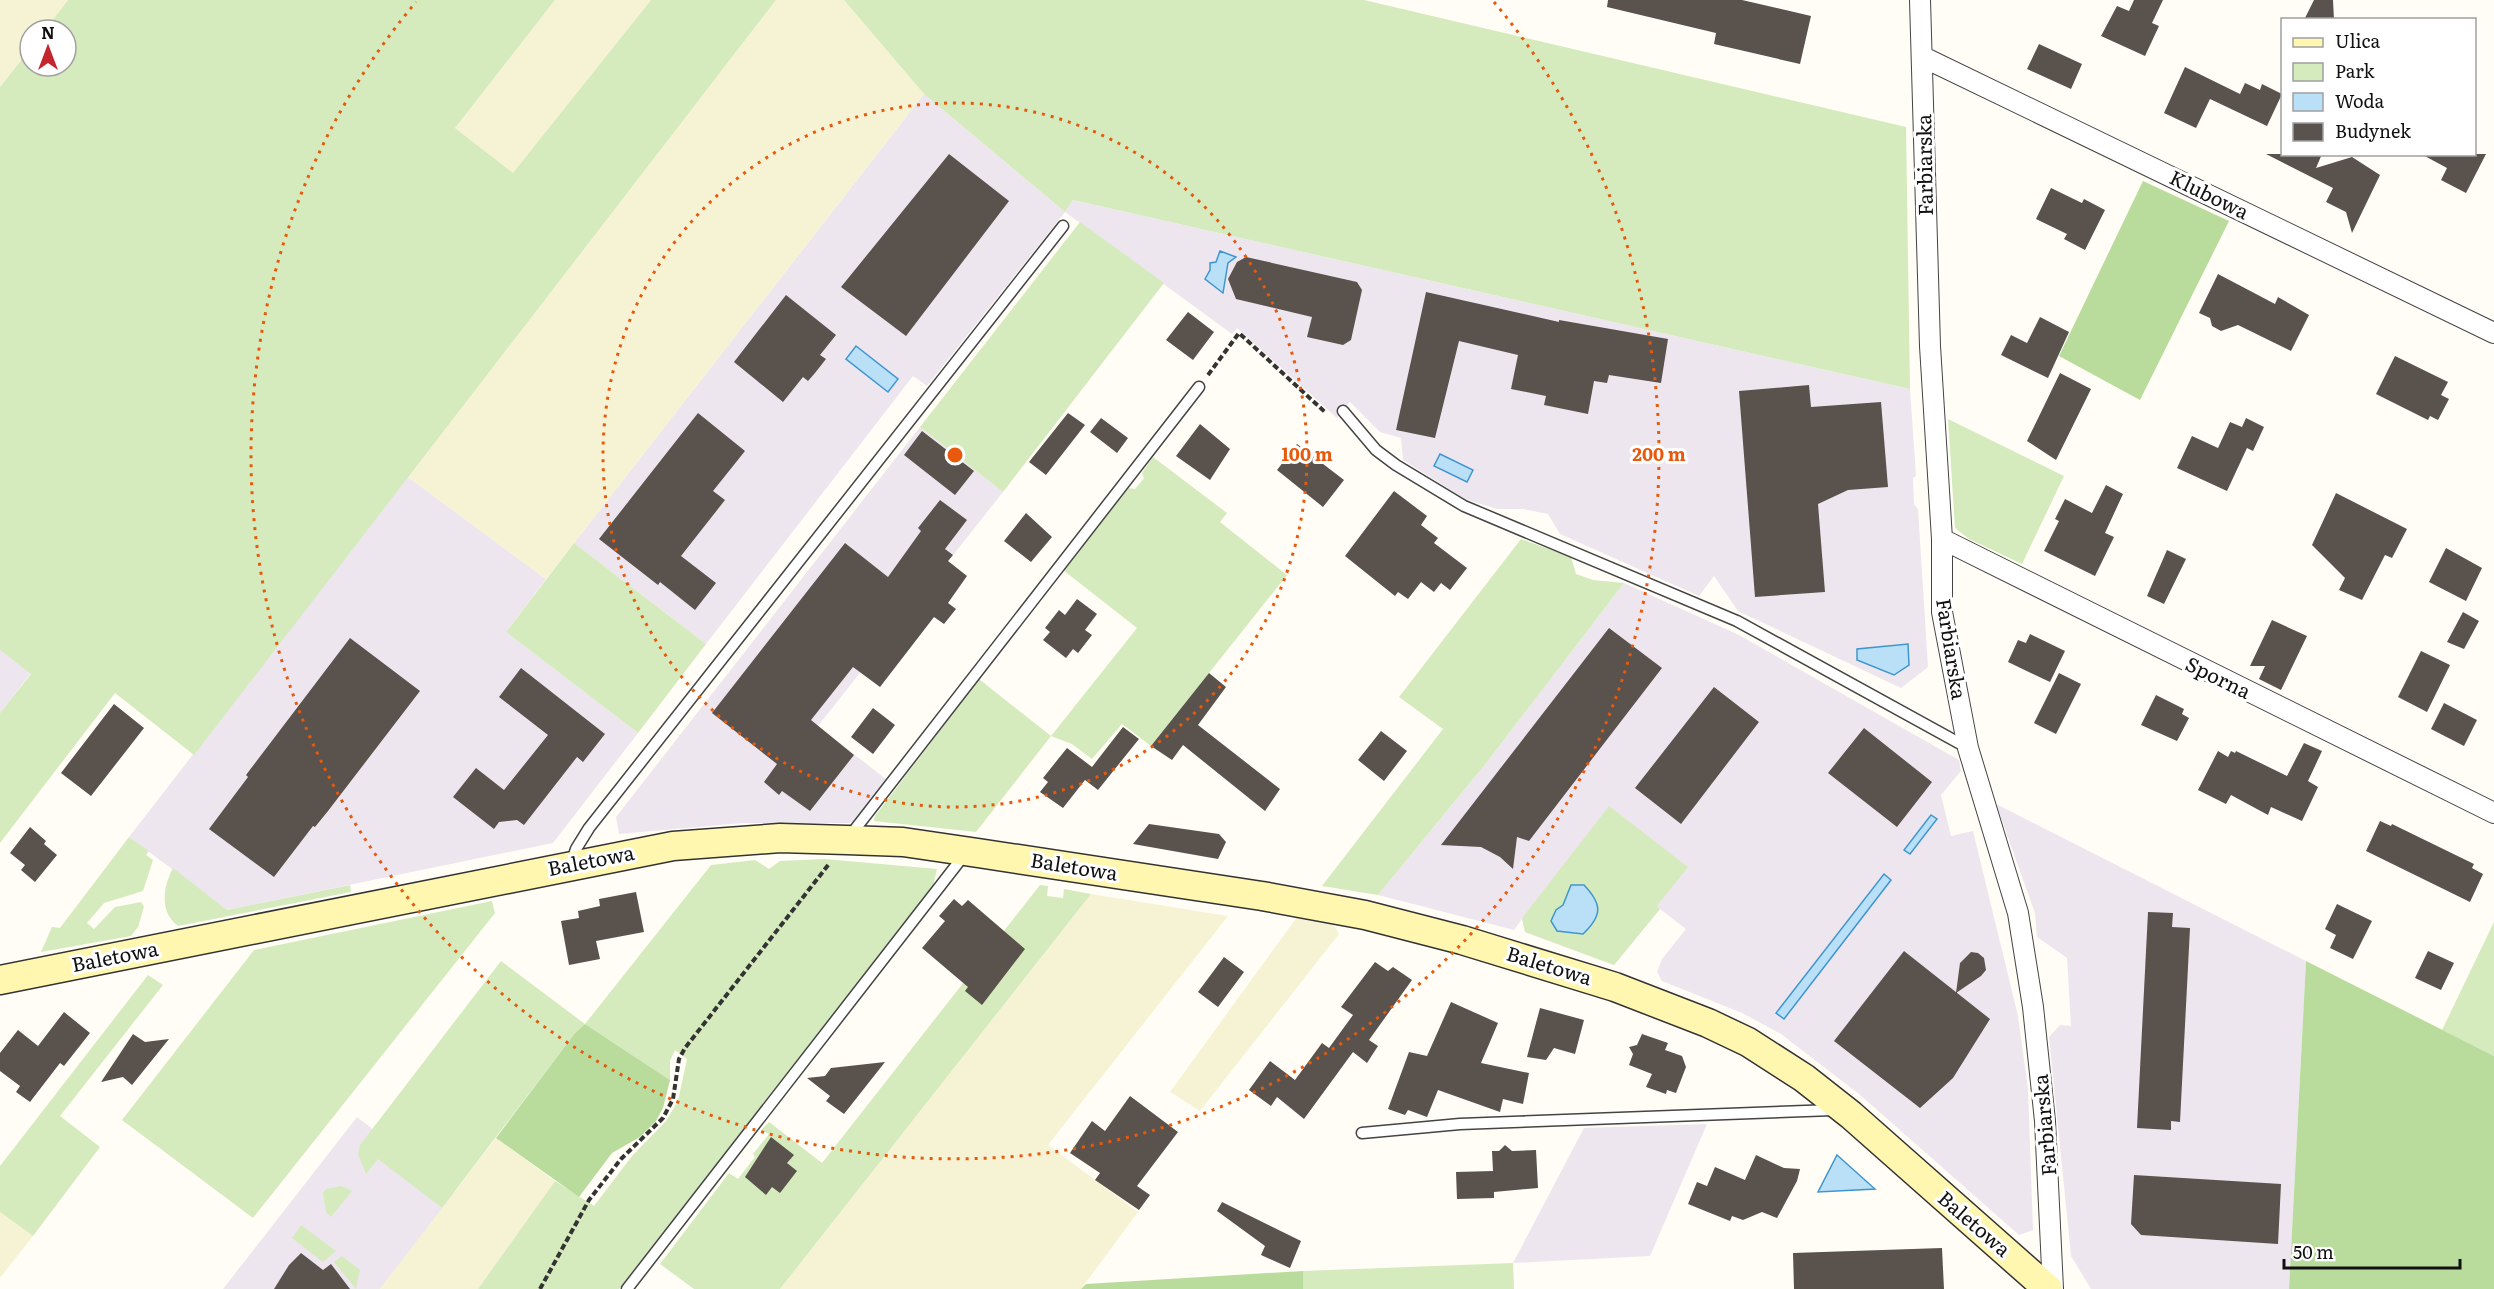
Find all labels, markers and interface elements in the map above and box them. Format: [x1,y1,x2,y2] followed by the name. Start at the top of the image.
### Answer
[18,18,78,78] north arrow
[2281,18,2476,156] legend
[41,20,55,44] text: N
[2335,27,2381,54] text: Ulica
[2335,57,2376,84] text: Park
[2335,87,2385,114] text: Woda
[1907,114,1939,216] street label: Farbiarska
[2335,117,2412,144] text: Budynek
[2165,161,2255,225] street label: Klubowa
[1281,440,1333,467] text: 100 m
[1632,440,1686,467] text: 200 m
[945,445,965,465] centre of rings
[1930,596,1976,702] street label: Farbiarska
[2181,648,2257,705] street label: Sporna
[545,836,637,882] street label: Baletowa
[1029,843,1120,887] street label: Baletowa
[69,932,161,978] street label: Baletowa
[1503,937,1596,991] street label: Baletowa
[2024,1073,2062,1177] street label: Farbiarska
[1932,1182,2018,1263] street label: Baletowa
[2284,1232,2460,1270] scale bar
[2293,1238,2334,1265] text: 50 m

